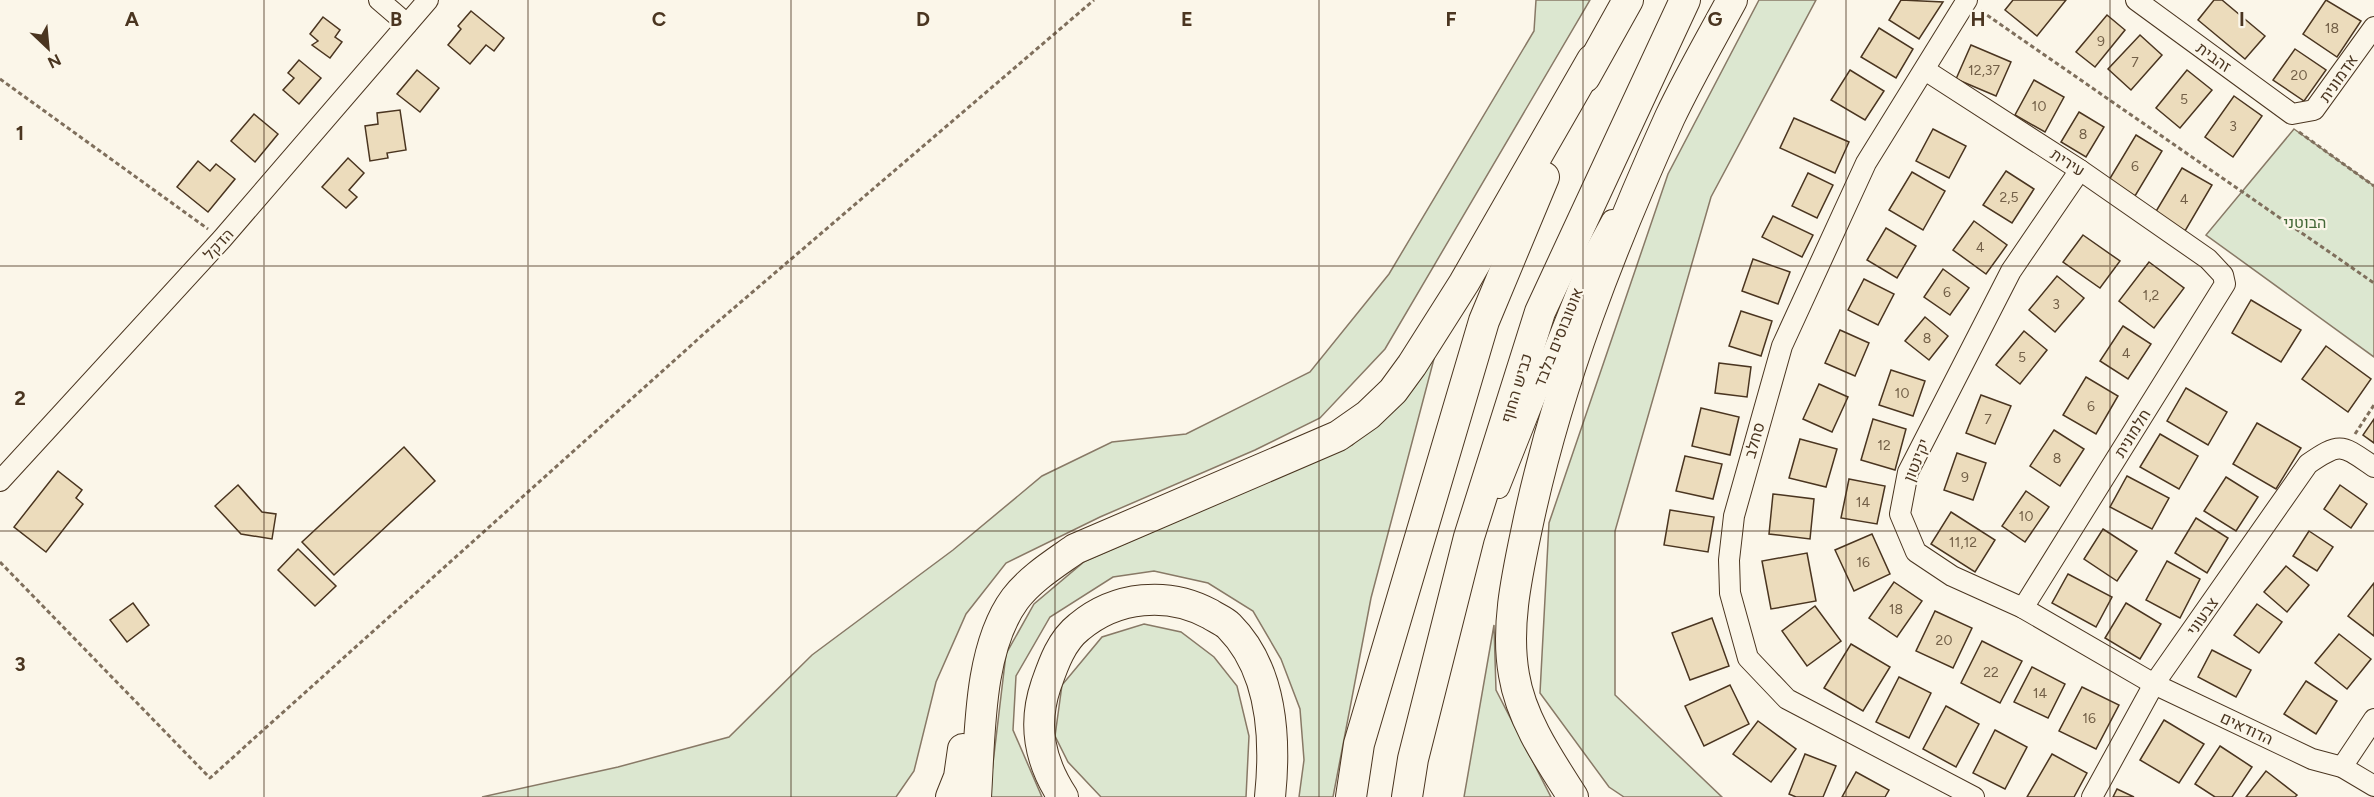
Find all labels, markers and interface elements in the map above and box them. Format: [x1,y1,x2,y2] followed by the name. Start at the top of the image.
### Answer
[125,7,140,31] text: A
[390,7,402,31] text: B
[652,7,666,31] text: C
[916,7,930,31] text: D
[1181,7,1193,31] text: E
[1445,7,1457,31] text: F
[1708,7,1723,31] text: G
[1971,7,1986,31] text: H
[2239,7,2245,31] text: I
[18,18,78,78] north arrow
[2325,20,2339,37] house number: 18
[2097,33,2105,50] house number: 9
[2193,38,2235,77] street label: זהבית
[45,50,64,72] text: N
[2315,51,2362,106] street label: אדמונית
[2131,54,2139,71] house number: 7
[1968,62,2000,79] house number: 12,37
[2291,67,2307,84] house number: 20
[2180,91,2188,108] house number: 5
[2032,98,2046,115] house number: 10
[2229,118,2237,135] house number: 3
[16,121,24,145] text: 1
[2079,126,2087,143] house number: 8
[2047,144,2088,180] street label: עירית
[2131,158,2139,175] house number: 6
[1999,189,2019,206] house number: 2,5
[2180,191,2189,208] house number: 4
[2283,213,2327,232] park label: הבוטני
[199,225,237,264] street label: הדקל
[1976,239,1985,256] house number: 4
[1943,284,1951,301] house number: 6
[1530,285,1587,390] street label: אוטובוסים בלבד
[2143,287,2159,304] house number: 1,2
[2052,296,2060,313] house number: 3
[1923,330,1931,347] house number: 8
[2122,345,2131,362] house number: 4
[2018,349,2026,366] house number: 5
[1497,351,1536,425] street label: כביש החוף
[1895,385,1909,402] house number: 10
[14,386,26,410] text: 2
[2087,398,2095,415] house number: 6
[2110,406,2155,461] street label: חלמונית
[1984,411,1992,428] house number: 7
[1740,420,1769,460] street label: סחלב
[1899,436,1934,484] street label: יקינטון
[1877,437,1891,454] house number: 12
[2053,450,2061,467] house number: 8
[1961,469,1969,486] house number: 9
[1856,494,1871,511] house number: 14
[2019,508,2033,525] house number: 10
[1949,534,1977,551] house number: 11,12
[1856,554,1870,571] house number: 16
[2183,594,2222,639] street label: צבעוני
[1889,601,1903,618] house number: 18
[1936,632,1952,649] house number: 20
[14,652,26,676] text: 3
[1983,664,1999,681] house number: 22
[2033,685,2048,702] house number: 14
[2217,708,2276,749] street label: הדודאים
[2082,710,2096,727] house number: 16

